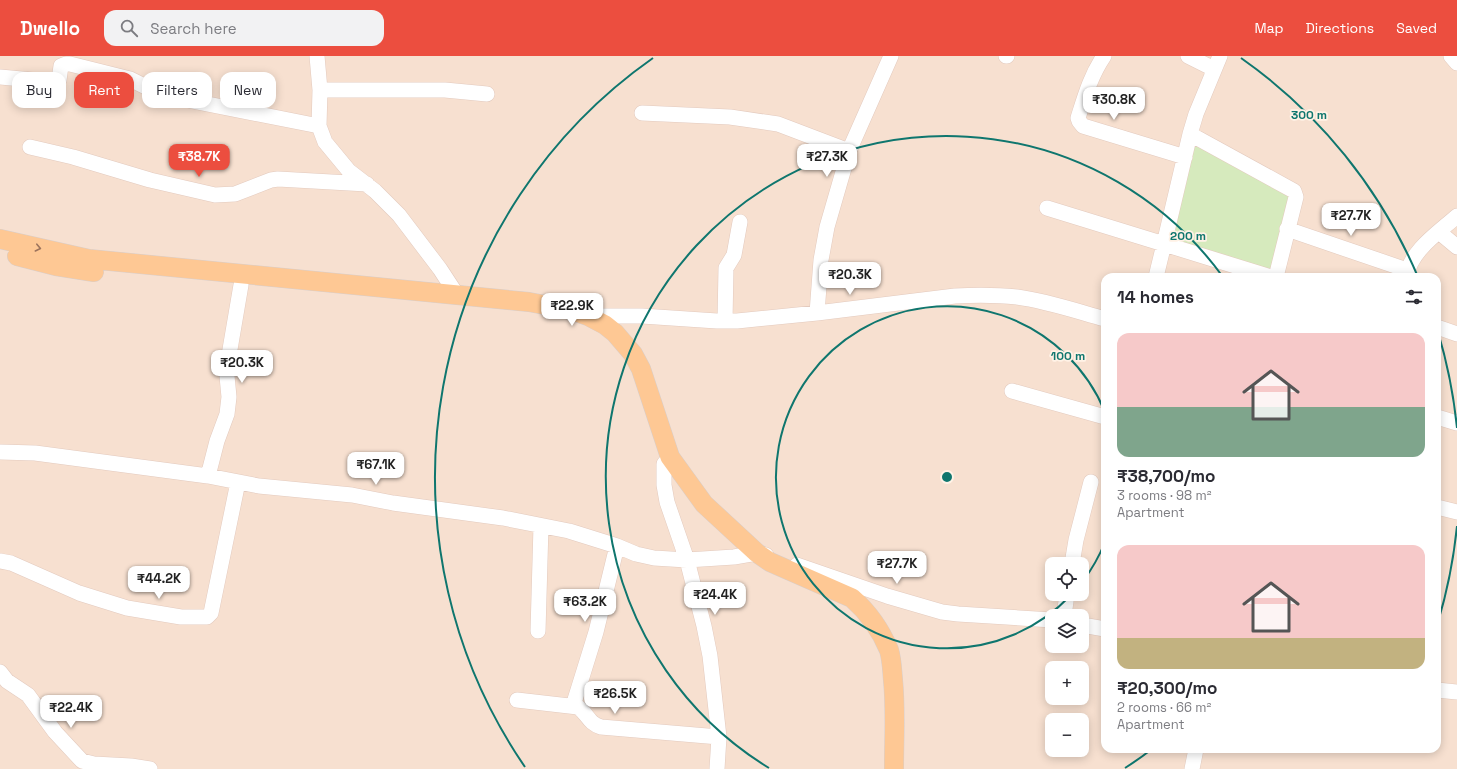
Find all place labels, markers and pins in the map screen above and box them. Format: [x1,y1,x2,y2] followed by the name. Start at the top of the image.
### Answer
[1081,87,1147,121] pin: ₹30.8K
[166,144,232,178] pin: ₹38.7K
[794,144,860,178] pin: ₹27.3K
[1318,203,1384,237] pin: ₹27.7K
[817,262,883,296] pin: ₹20.3K
[539,293,605,327] pin: ₹22.9K
[209,350,275,384] pin: ₹20.3K
[343,452,409,486] pin: ₹67.1K
[940,470,954,484] centre of rings
[864,551,930,585] pin: ₹27.7K
[126,566,192,600] pin: ₹44.2K
[682,582,748,616] pin: ₹24.4K
[552,589,618,623] pin: ₹63.2K
[582,681,648,715] pin: ₹26.5K
[38,695,104,729] pin: ₹22.4K

